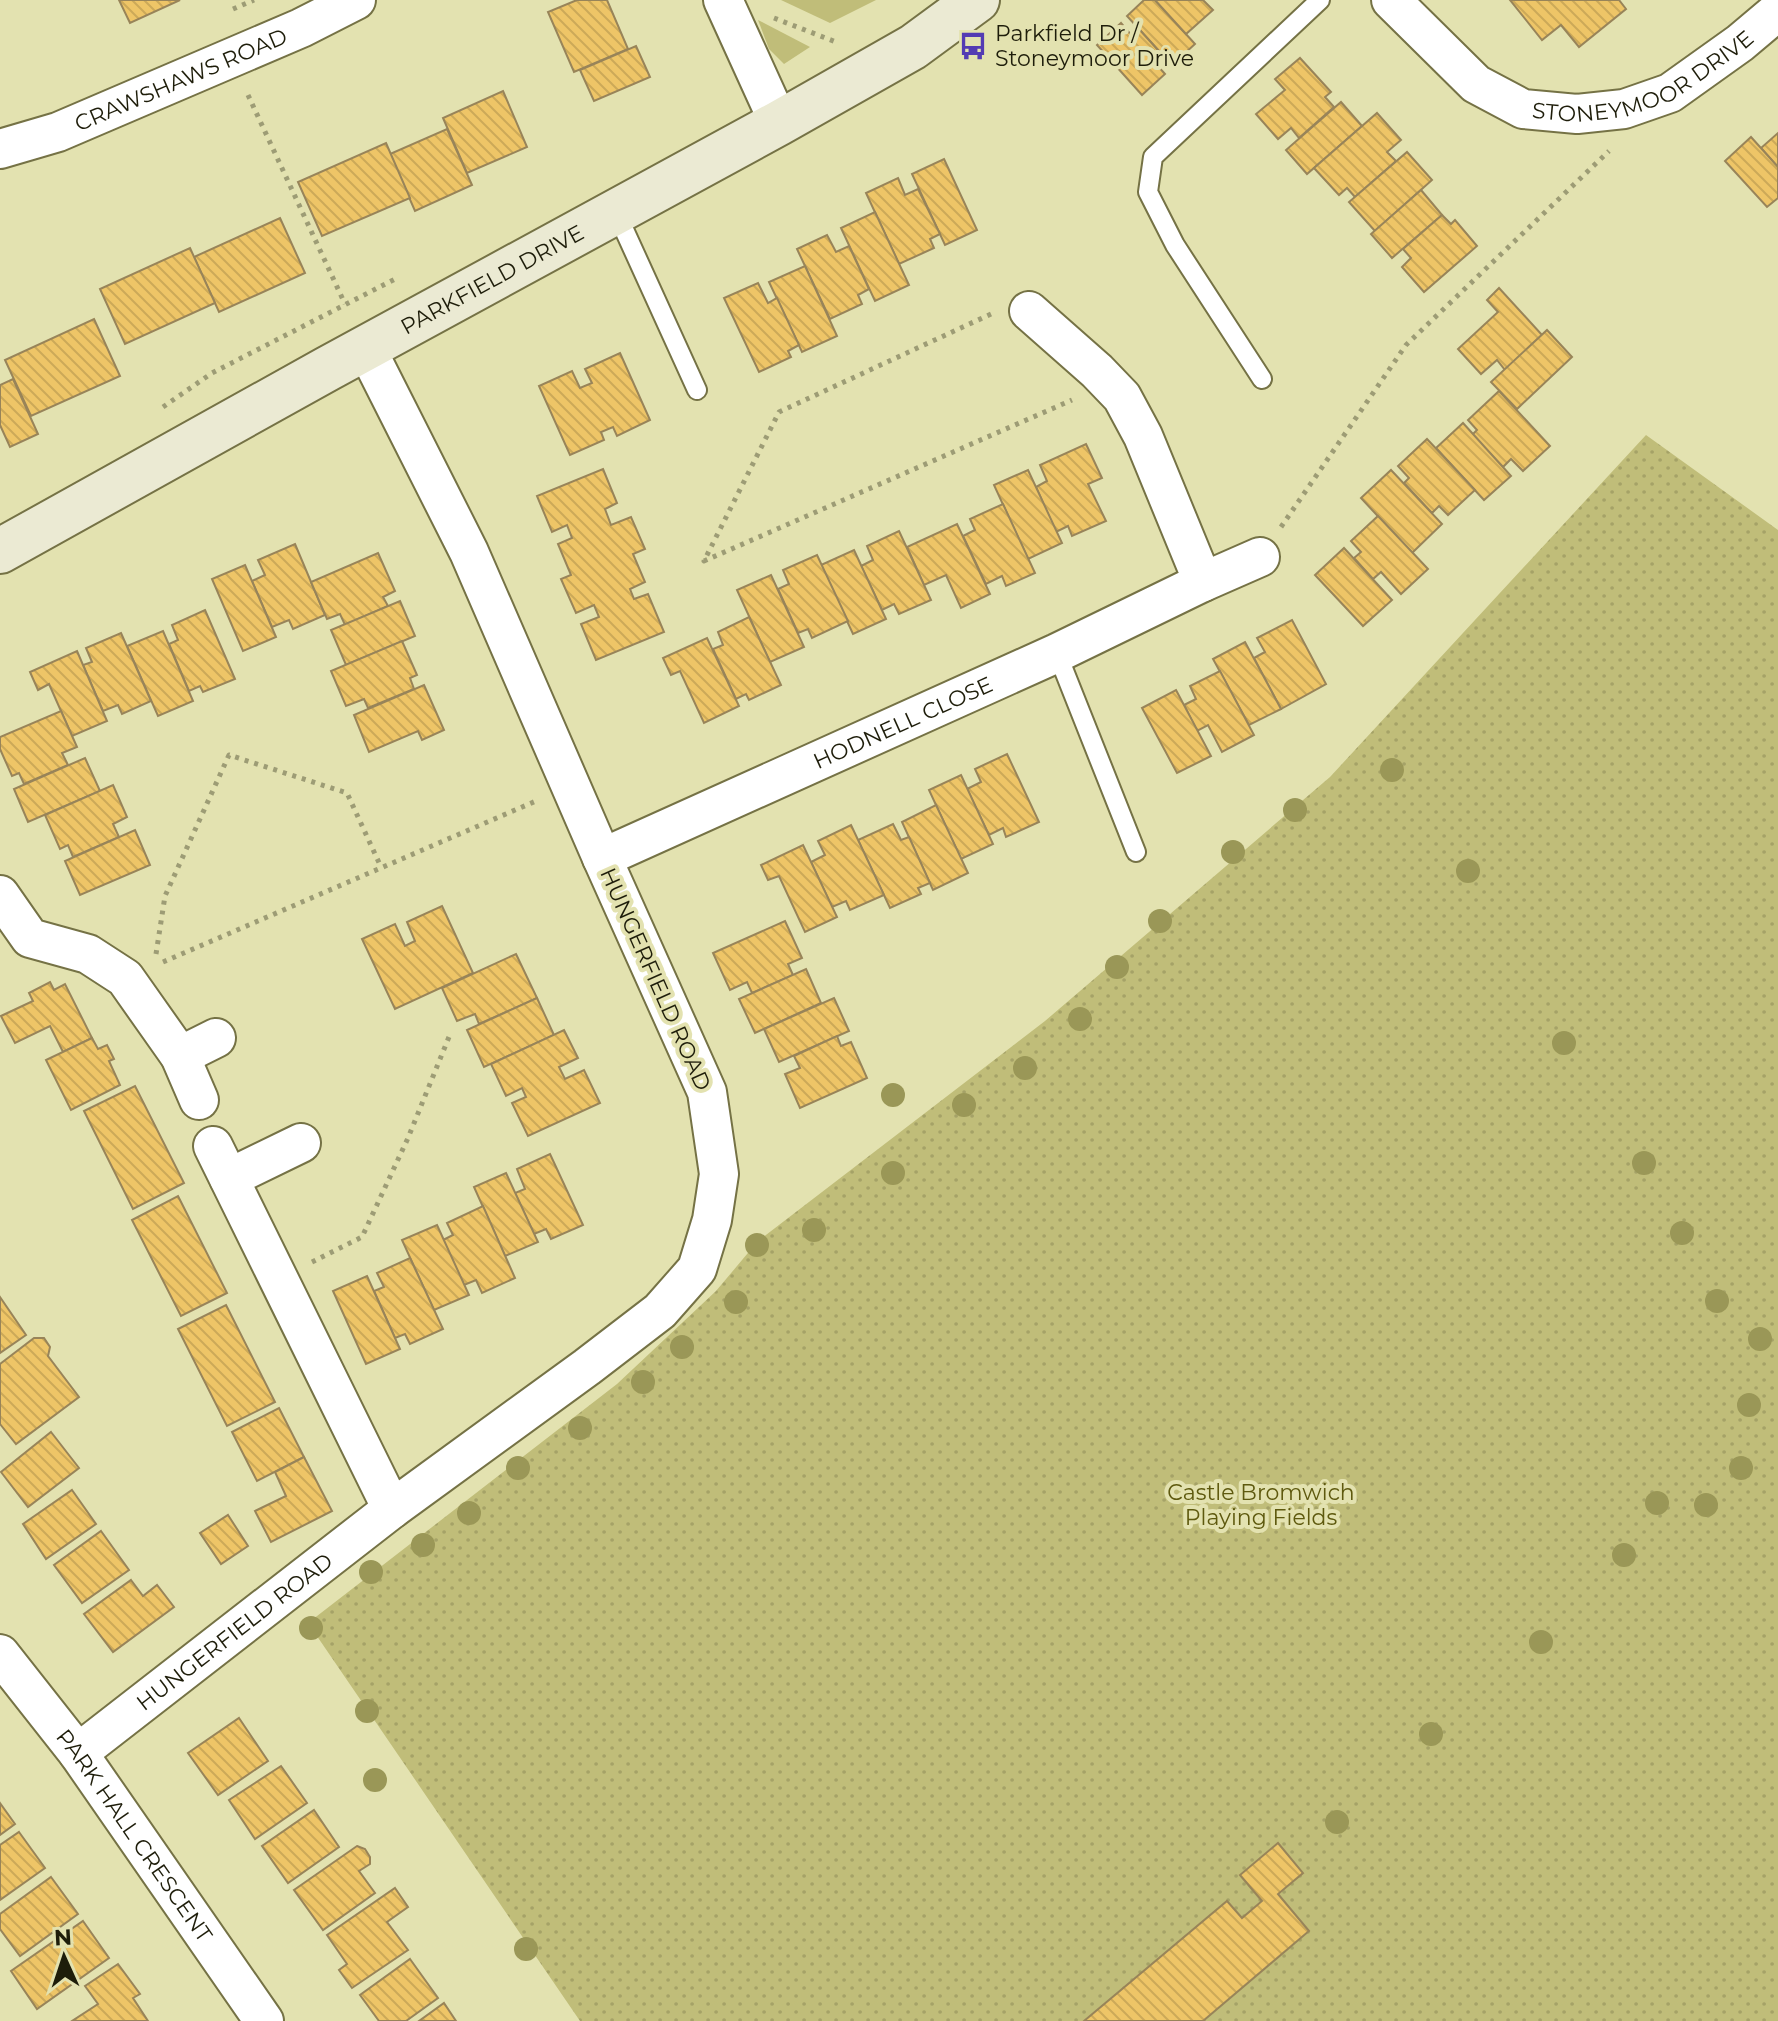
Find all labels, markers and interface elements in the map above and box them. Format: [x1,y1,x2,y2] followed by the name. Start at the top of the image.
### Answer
[995,20,1194,72] place label: Parkfield Dr / Stoneymoor Drive
[71,23,291,137] street label: CRAWSHAWS ROAD
[1531,25,1759,128] street label: STONEYMOOR DRIVE
[958,31,988,61] bus stop icon: Parkfield Dr / Stoneymoor Drive
[396,219,588,340] street label: PARKFIELD DRIVE
[809,671,997,775] street label: HODNELL CLOSE
[594,864,717,1095] street label: HUNGERFIELD ROAD
[1167,1479,1355,1531] park label: Castle Bromwich Playing Fields
[131,1547,338,1717] street label: HUNGERFIELD ROAD
[50,1724,218,1948] street label: PARK HALL CRESCENT
[24,1917,104,1997] north arrow

